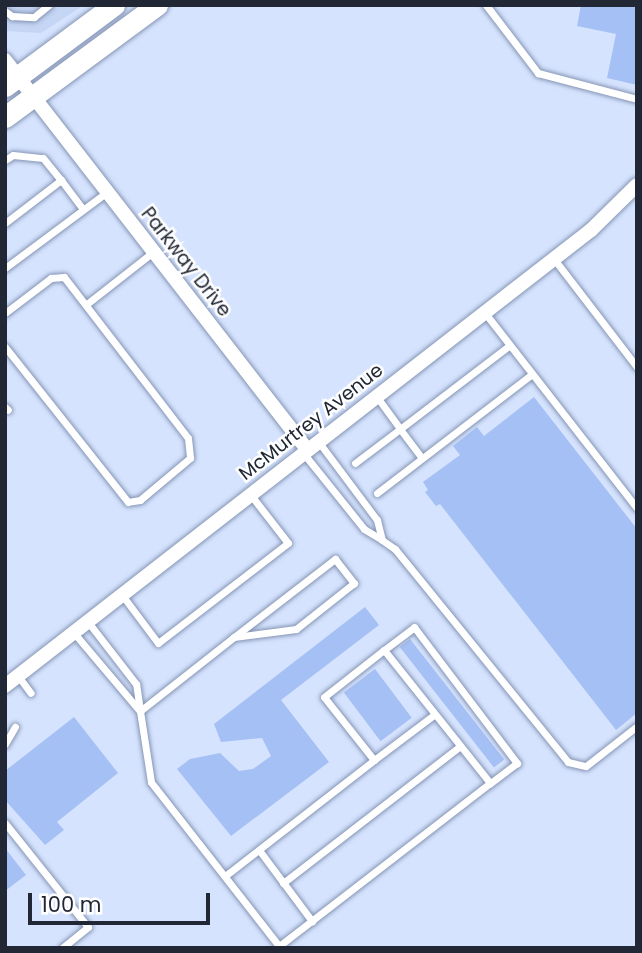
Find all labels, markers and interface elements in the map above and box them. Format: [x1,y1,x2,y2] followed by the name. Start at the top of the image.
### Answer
[136,203,236,321] street label: Parkway Drive
[234,359,388,485] street label: McMurtrey Avenue
[32,880,214,924] scale bar
[41,890,101,919] text: 100 m

